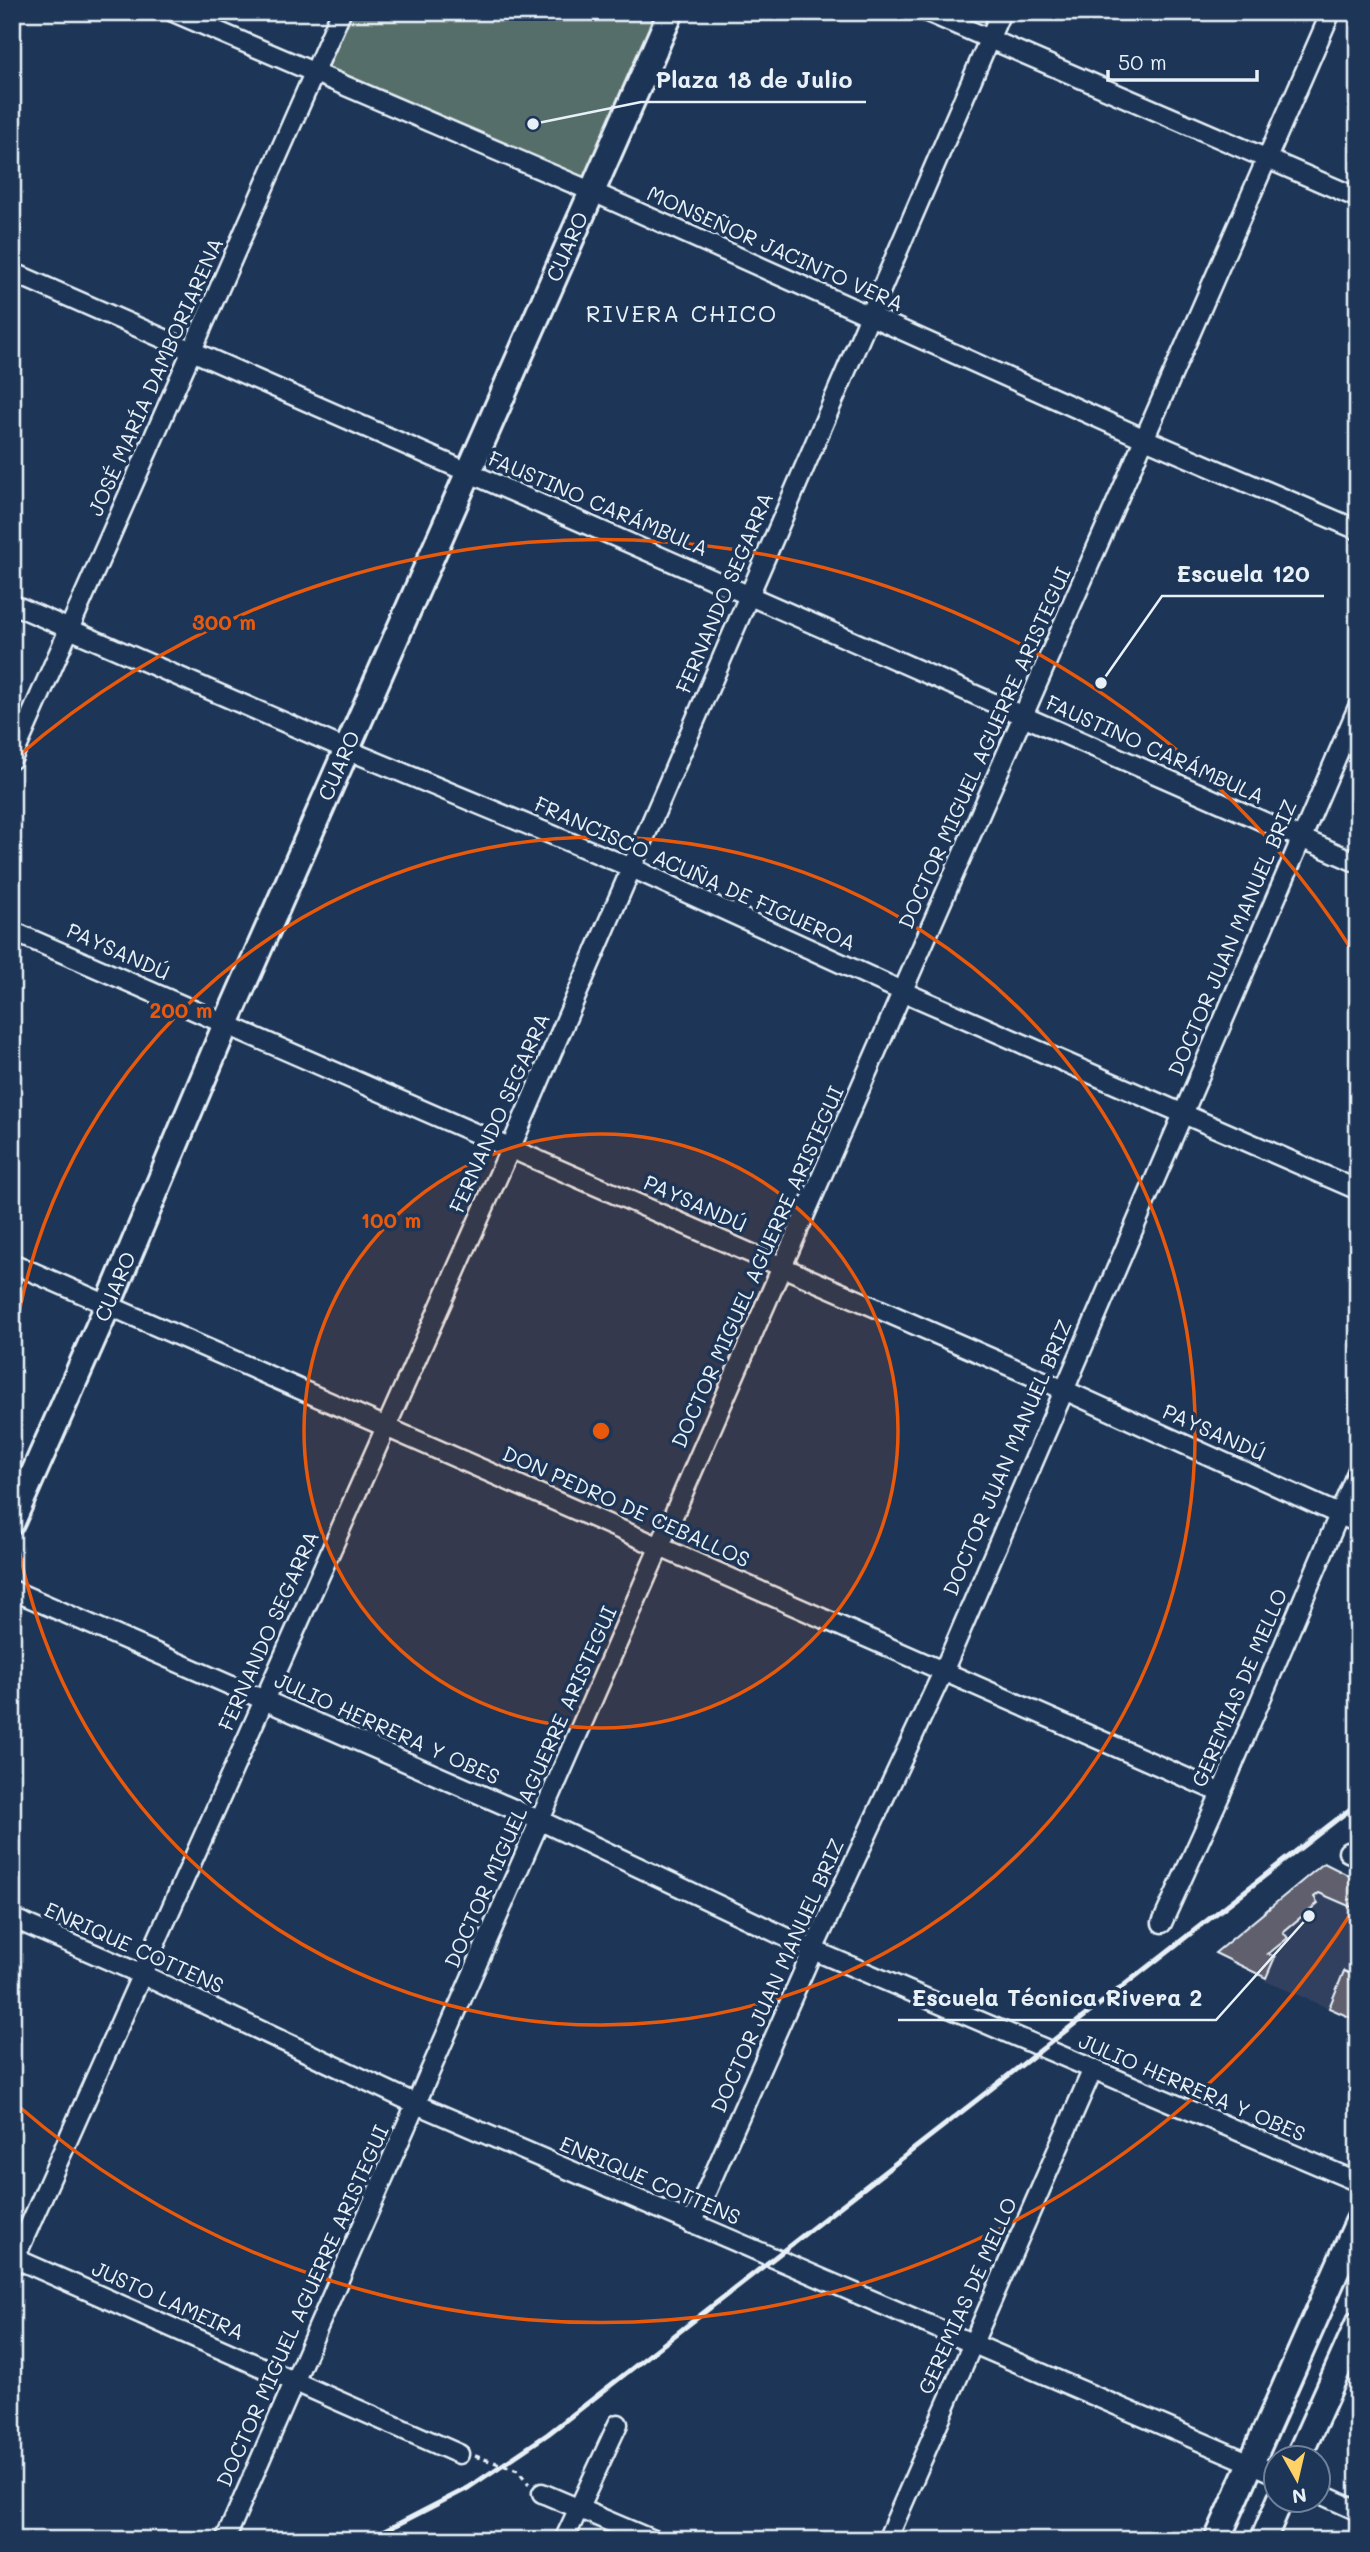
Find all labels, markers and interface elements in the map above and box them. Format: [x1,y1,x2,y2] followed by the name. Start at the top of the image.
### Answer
[1108,38,1256,82] scale bar
[1118,48,1167,75] text: 50 m
[641,58,866,102] callout: Plaza 18 de Julio
[656,64,853,94] text: Plaza 18 de Julio
[643,179,908,317] street label: MONSEÑOR JACINTO VERA
[539,207,594,285] street label: CUARO
[81,233,228,520] street label: JOSÉ MARÍA DAMBORIARENA
[586,298,778,328] district label: RIVERA CHICO
[485,444,713,561] street label: FAUSTINO CARÁMBULA
[669,488,778,697] street label: FERNANDO SEGARRA
[1162,552,1324,596] callout: Escuela 120
[1176,558,1310,588] text: Escuela 120
[891,562,1076,932] street label: DOCTOR MIGUEL AGUERRE ARISTEGUI
[192,608,256,635] text: 300 m
[1042,688,1269,809] street label: FAUSTINO CARÁMBULA
[311,726,365,804] street label: CUARO
[531,789,861,956] street label: FRANCISCO ACUÑA DE FIGUEROA
[1161,795,1302,1080] street label: DOCTOR JUAN MANUEL BRIZ
[63,916,174,985] street label: PAYSANDÚ
[150,996,212,1023] text: 200 m
[442,1008,555,1217] street label: FERNANDO SEGARRA
[664,1081,849,1451] street label: DOCTOR MIGUEL AGUERRE ARISTEGUI
[640,1168,751,1237] street label: PAYSANDÚ
[361,1206,421,1233] text: 100 m
[87,1247,141,1326] street label: CUARO
[936,1315,1077,1600] street label: DOCTOR JUAN MANUEL BRIZ
[1159,1397,1270,1466] street label: PAYSANDÚ
[589,1419,613,1443] centre of rings
[499,1439,754,1572] street label: DON PEDRO DE CEBALLOS
[211,1526,324,1735] street label: FERNANDO SEGARRA
[1185,1584,1293,1791] street label: GEREMIAS DE MELLO
[437,1601,622,1971] street label: DOCTOR MIGUEL AGUERRE ARISTEGUI
[271,1666,504,1790] street label: JULIO HERRERA Y OBES
[704,1834,849,2117] street label: DOCTOR JUAN MANUEL BRIZ
[41,1895,229,1998] street label: ENRIQUE COTTENS
[898,1976,1216,2020] callout: Escuela Técnica Rivera 2
[912,1982,1202,2012] text: Escuela Técnica Rivera 2
[1075,2027,1310,2147] street label: JULIO HERRERA Y OBES
[209,2120,394,2490] street label: DOCTOR MIGUEL AGUERRE ARISTEGUI
[556,2129,745,2230] street label: ENRIQUE COTTENS
[911,2193,1022,2398] street label: GEREMIAS DE MELLO
[88,2254,249,2345] street label: JUSTO LAMEIRA
[1262,2444,1332,2514] north arrow
[1291,2483,1308,2510] text: N

